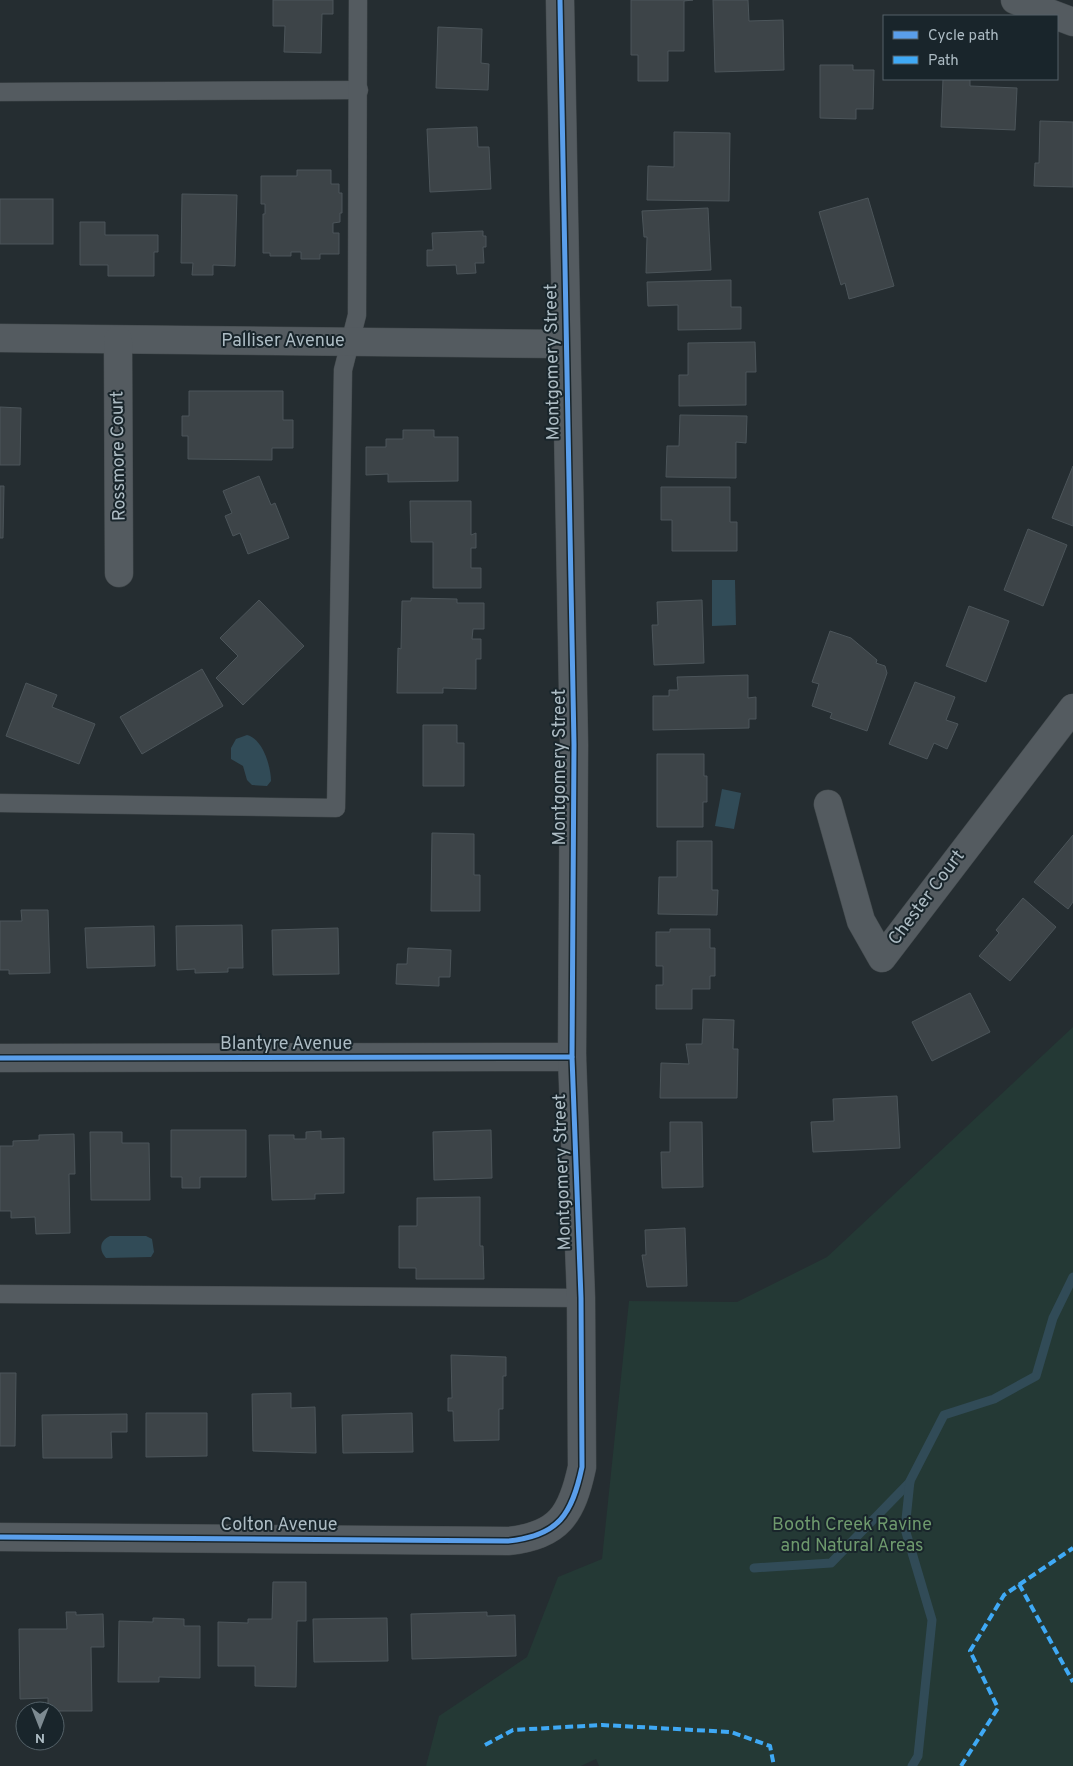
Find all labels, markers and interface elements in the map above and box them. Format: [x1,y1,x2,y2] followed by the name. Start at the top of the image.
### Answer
[883,15,1058,80] legend
[928,27,999,46] text: Cycle path
[928,52,959,71] text: Path
[540,283,566,441] street label: Montgomery Street
[221,330,345,353] street label: Palliser Avenue
[106,391,132,521] street label: Rossmore Court
[549,689,572,845] street label: Montgomery Street
[884,846,970,950] street label: Chester Court
[220,1033,352,1056] street label: Blantyre Avenue
[549,1093,577,1251] street label: Montgomery Street
[221,1514,337,1537] street label: Colton Avenue
[772,1514,932,1558] park label: Booth Creek Ravine and Natural Areas
[15,1701,65,1751] north arrow
[35,1729,45,1746] text: N

